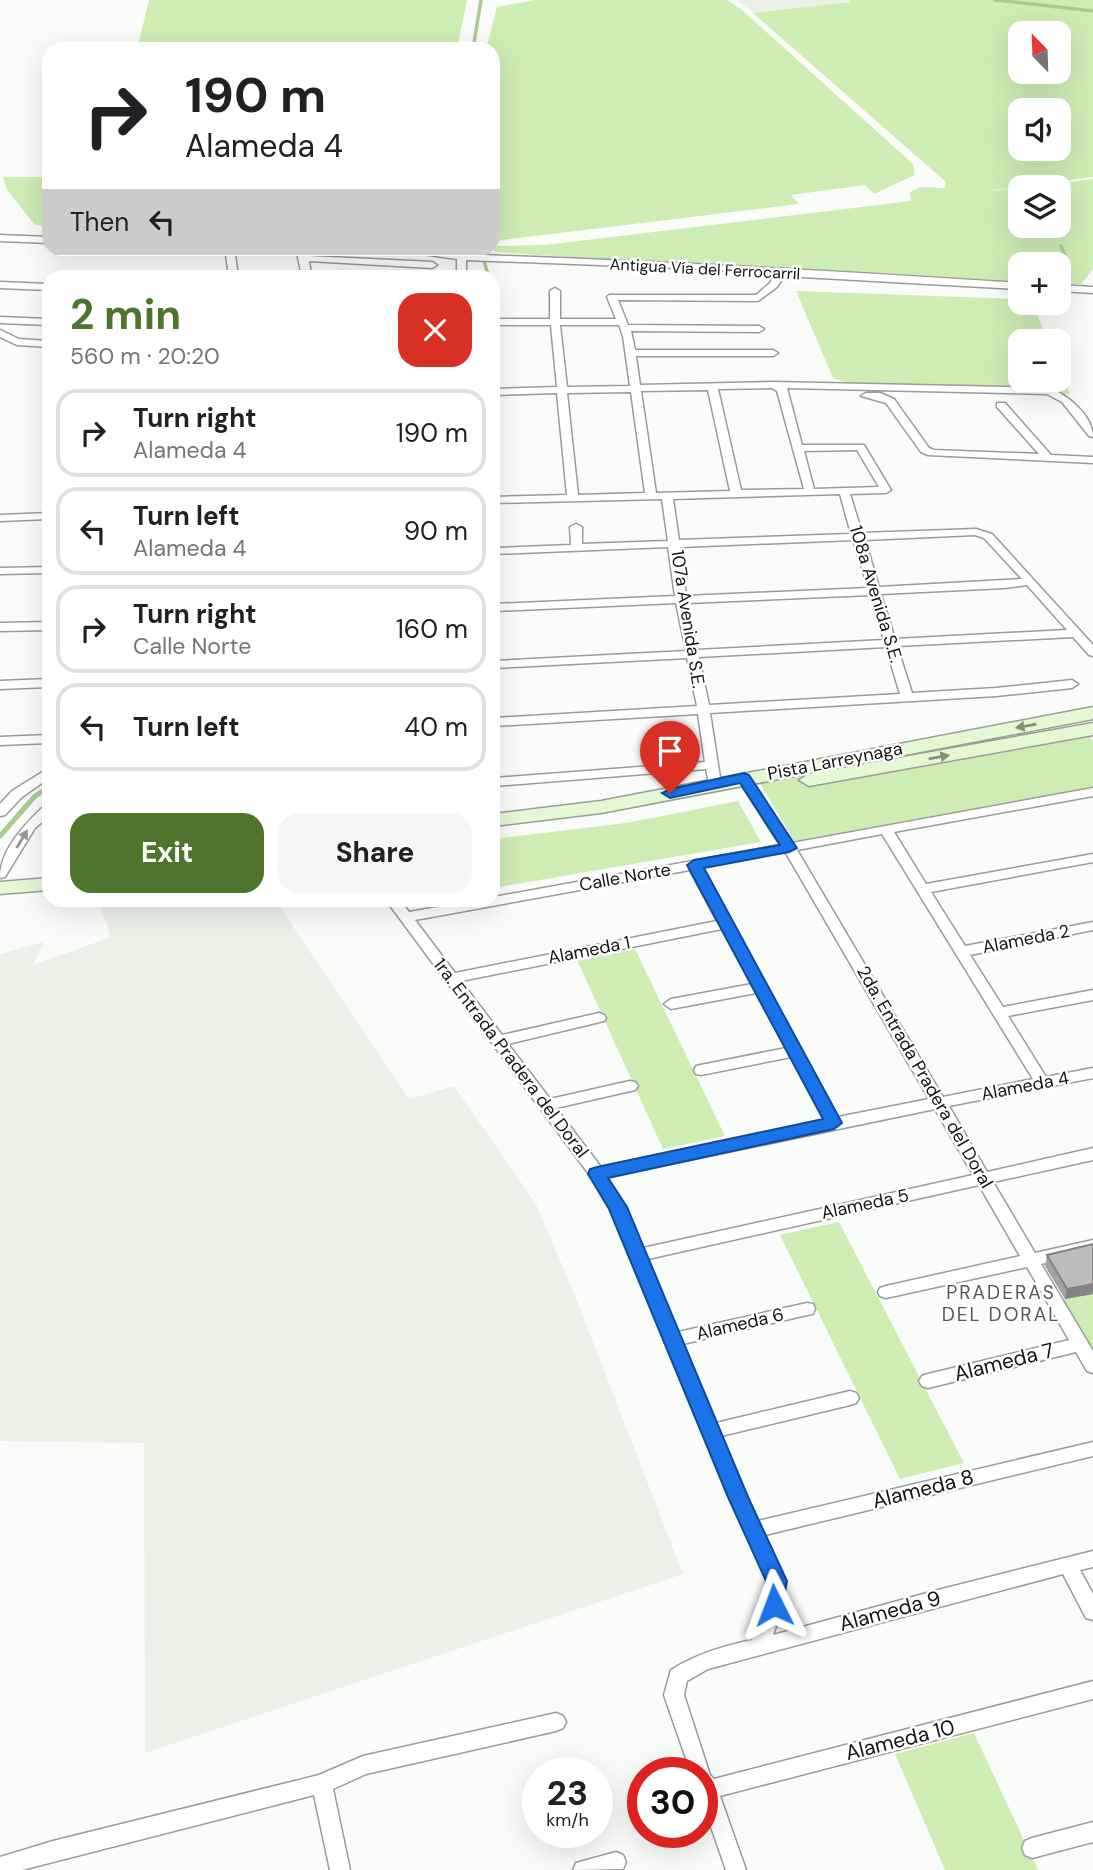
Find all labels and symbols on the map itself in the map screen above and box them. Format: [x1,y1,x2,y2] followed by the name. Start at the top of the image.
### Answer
[1008,21,1071,84] north arrow
[609,254,801,284] street label: Antigua Vía del Ferrocarril
[844,523,908,665] street label: 108a Avenida S.E.
[665,548,711,690] street label: 107a Avenida S.E.
[1015,720,1037,731] one-way arrow
[640,721,700,793] pin
[765,736,905,786] street label: Pista Larreynaga
[929,751,951,762] one-way arrow
[15,830,28,849] one-way arrow
[577,857,673,897] street label: Calle Norte
[980,919,1072,959] street label: Alameda 2
[546,930,632,970] street label: Alameda 1
[428,953,594,1163] street label: 1ra. Entrada Pradera del Doral
[851,962,999,1192] street label: 2da. Entrada Pradera del Doral
[979,1066,1071,1106] street label: Alameda 4
[819,1183,911,1225] street label: Alameda 5
[942,1280,1060,1327] district label: PRADERAS DEL DORAL
[694,1302,786,1346] street label: Alameda 6
[951,1336,1057,1388] street label: Alameda 7
[869,1463,977,1515] street label: Alameda 8
[737,1568,811,1642] position arrow
[836,1584,944,1638] street label: Alameda 9
[842,1713,958,1767] street label: Alameda 10
[627,1757,718,1848] speed limit sign: 30

